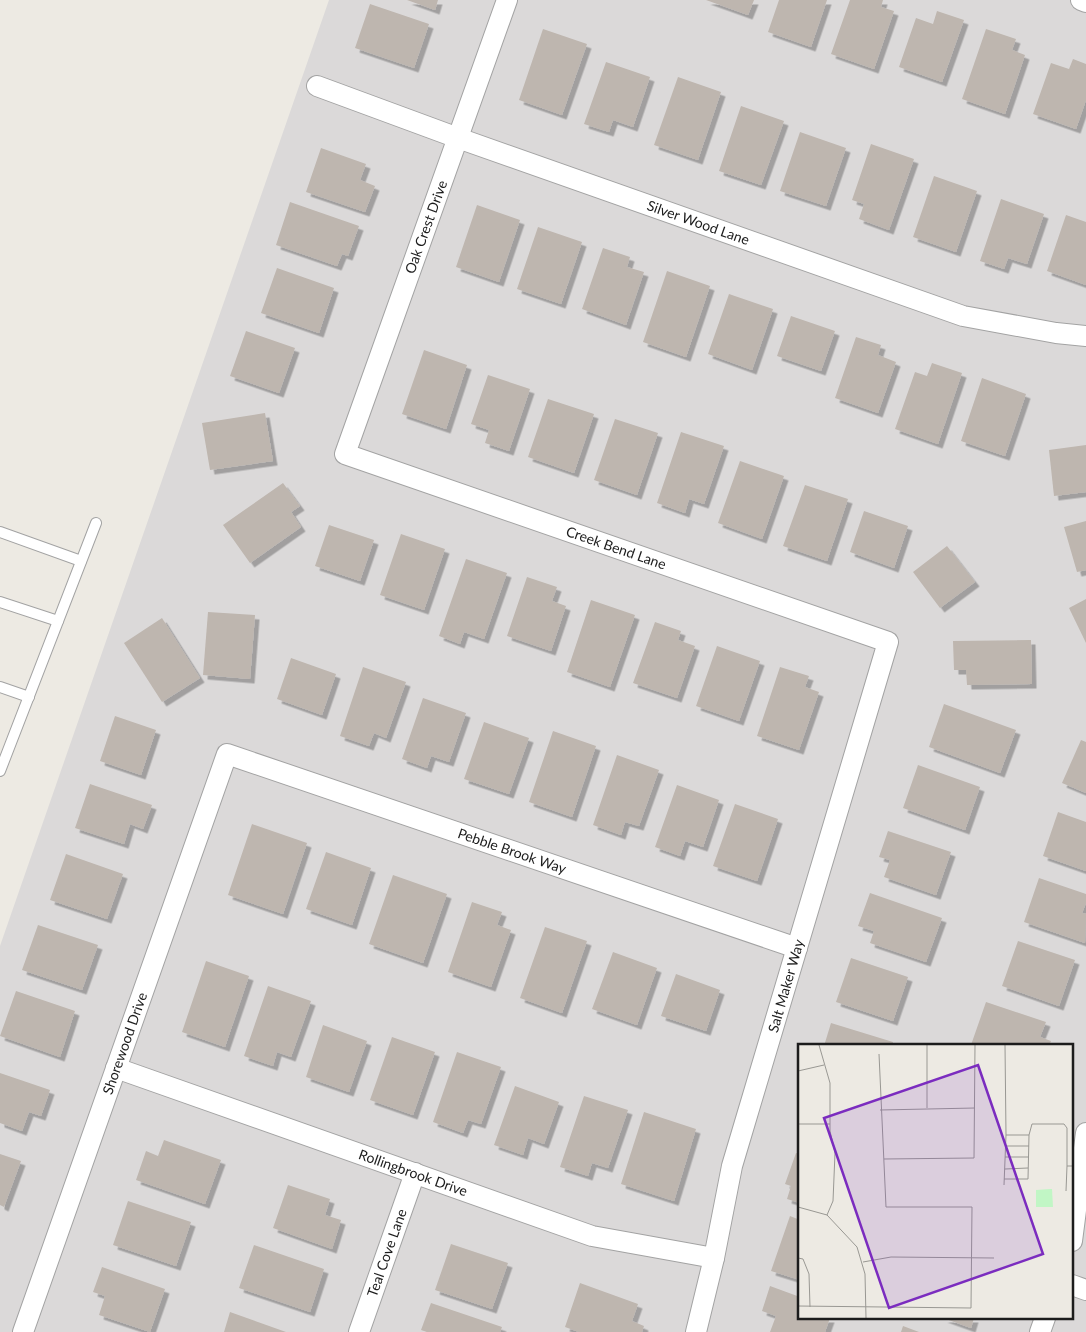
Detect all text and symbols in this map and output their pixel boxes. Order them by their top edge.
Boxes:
street label: Oak Crest Drive [401,178,450,276]
street label: Silver Wood Lane [645,196,752,248]
street label: Creek Bend Lane [564,522,669,573]
street label: Pebble Brook Way [456,824,569,877]
street label: Salt Maker Way [764,937,807,1034]
street label: Shorewood Drive [99,990,150,1097]
inset map [798,1044,1074,1320]
street label: Rollingbrook Drive [357,1145,470,1199]
street label: Teal Cove Lane [363,1206,410,1299]

